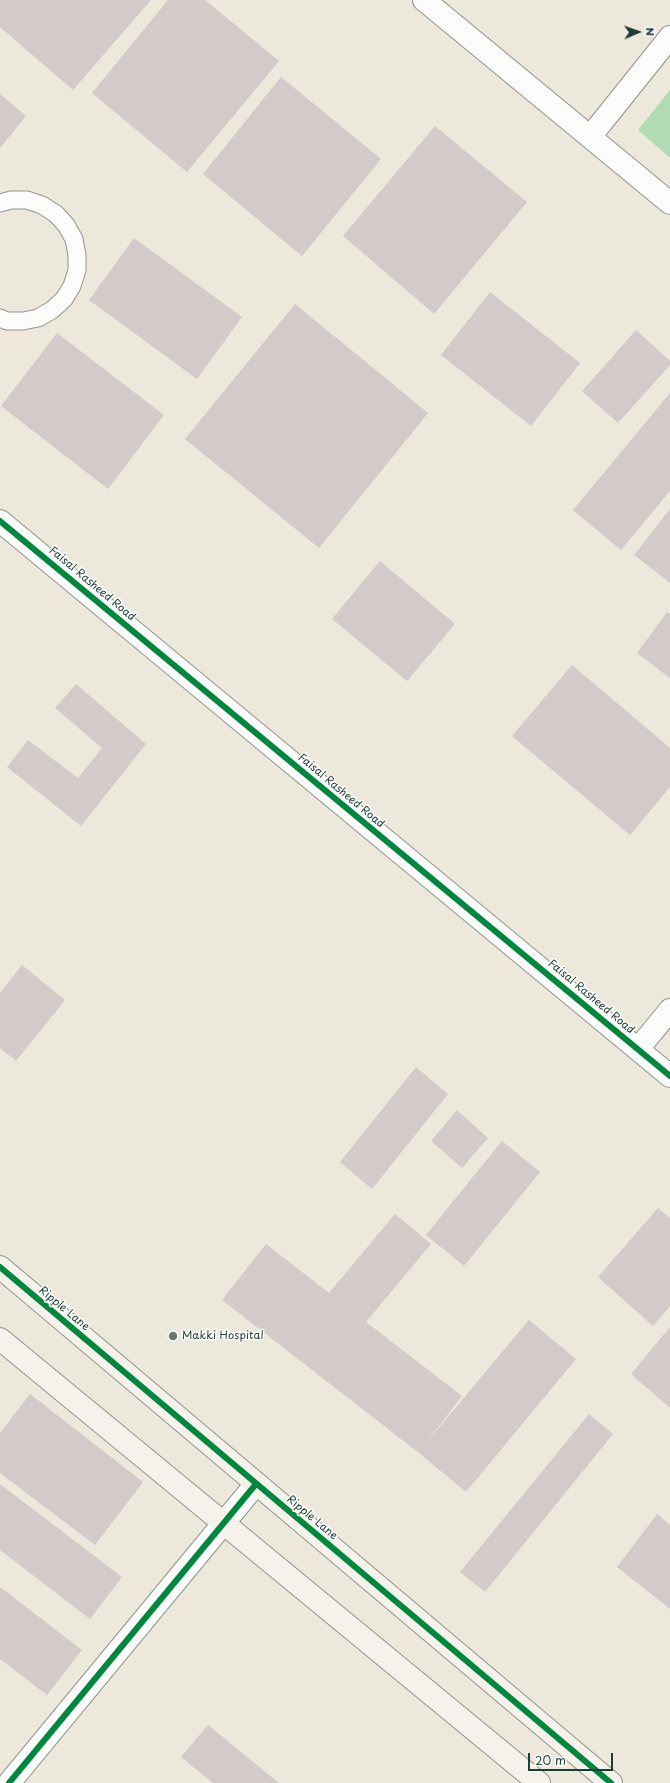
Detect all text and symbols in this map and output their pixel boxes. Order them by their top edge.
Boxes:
north arrow [618,12,658,52]
text: N [642,27,659,36]
street label: Faisal Rasheed Road [46,544,138,624]
street label: Faisal Rasheed Road [295,751,387,831]
street label: Faisal Rasheed Road [545,957,637,1037]
street label: Ripple Lane [36,1284,92,1334]
place label: Makki Hospital [182,1329,264,1343]
marker: Makki Hospital [167,1330,179,1342]
street label: Ripple Lane [284,1493,340,1543]
scale bar [530,1745,615,1771]
text: 20 m [535,1751,566,1769]

